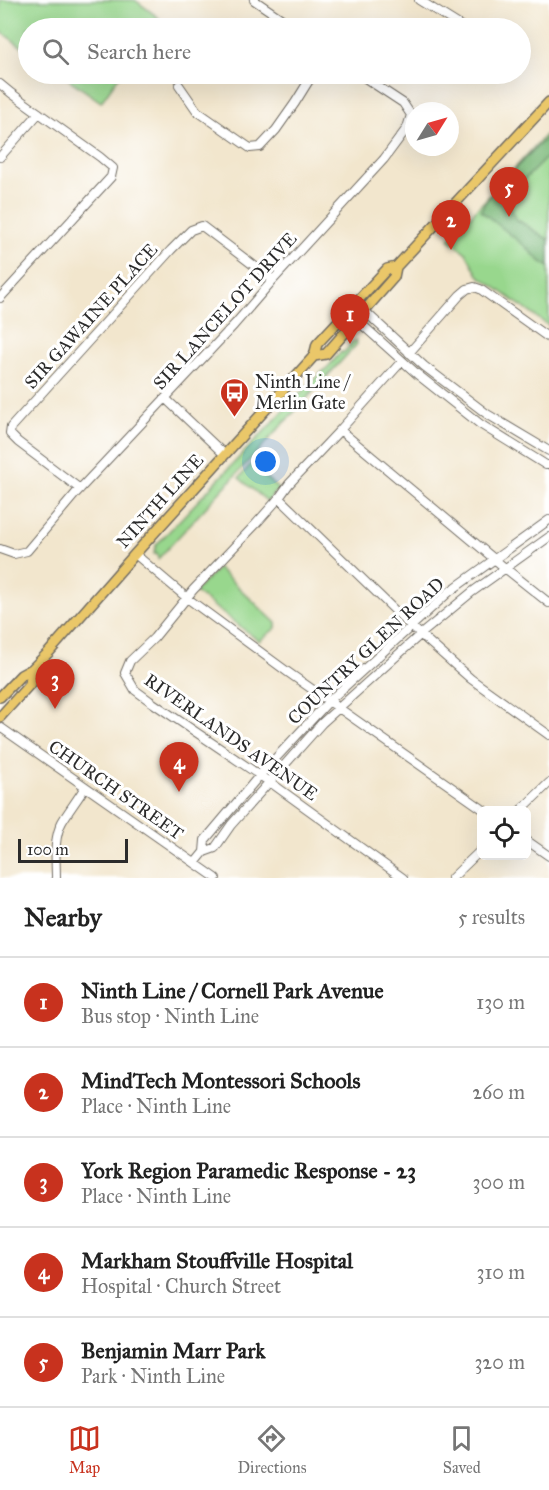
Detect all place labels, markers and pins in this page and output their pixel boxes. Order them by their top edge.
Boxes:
pin: 5 [490,168,528,217]
pin: 2 [432,200,470,250]
pin: 1 [330,294,370,344]
place label: Ninth Line / Merlin Gate [255,371,351,414]
bus stop icon: Ninth Line / Merlin Gate [218,376,250,418]
pin: 3 [36,660,74,709]
pin: 4 [160,742,198,792]

